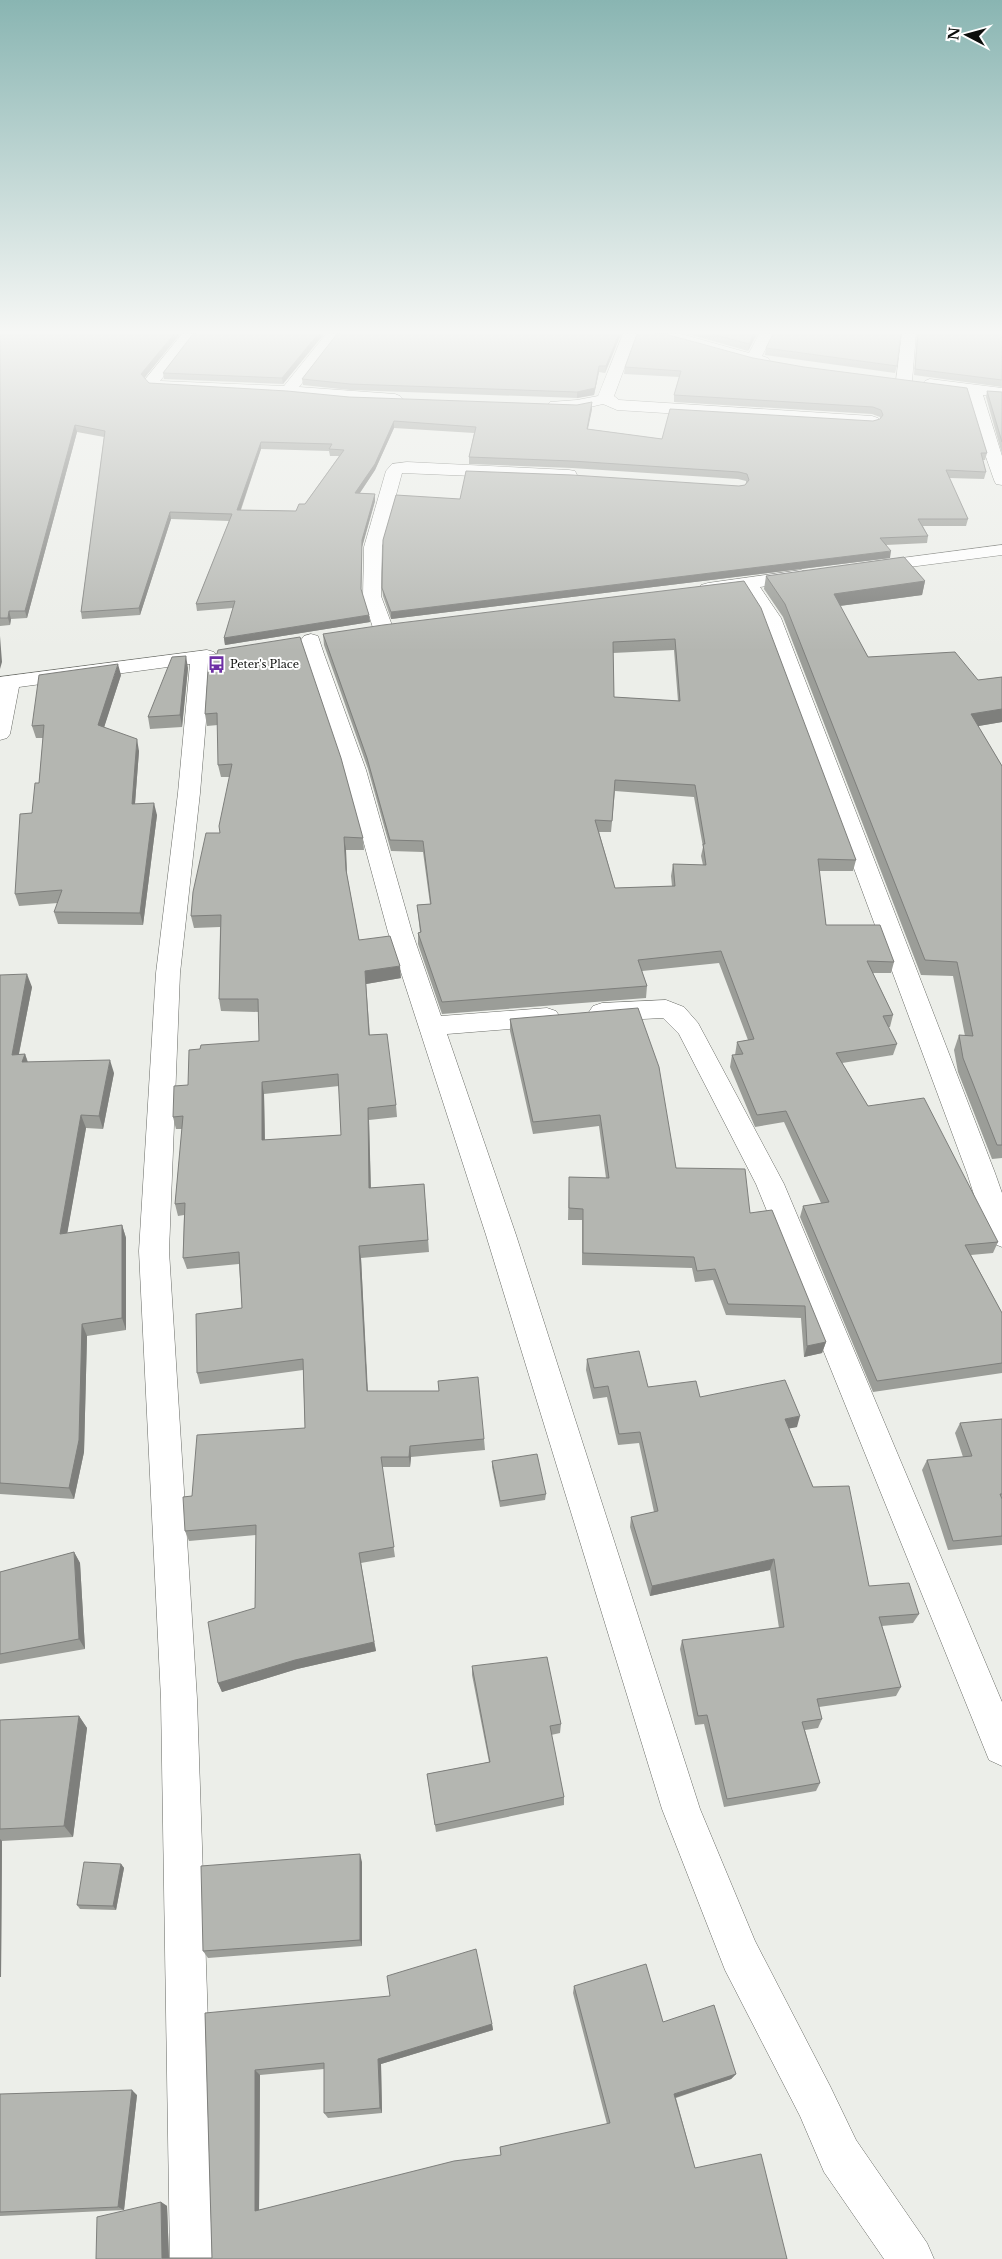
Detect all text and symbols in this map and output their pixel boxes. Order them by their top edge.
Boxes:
north arrow [942,10,992,60]
text: N [944,26,964,41]
bus stop icon: Peter's Place [206,654,226,674]
place label: Peter's Place [230,657,299,671]

